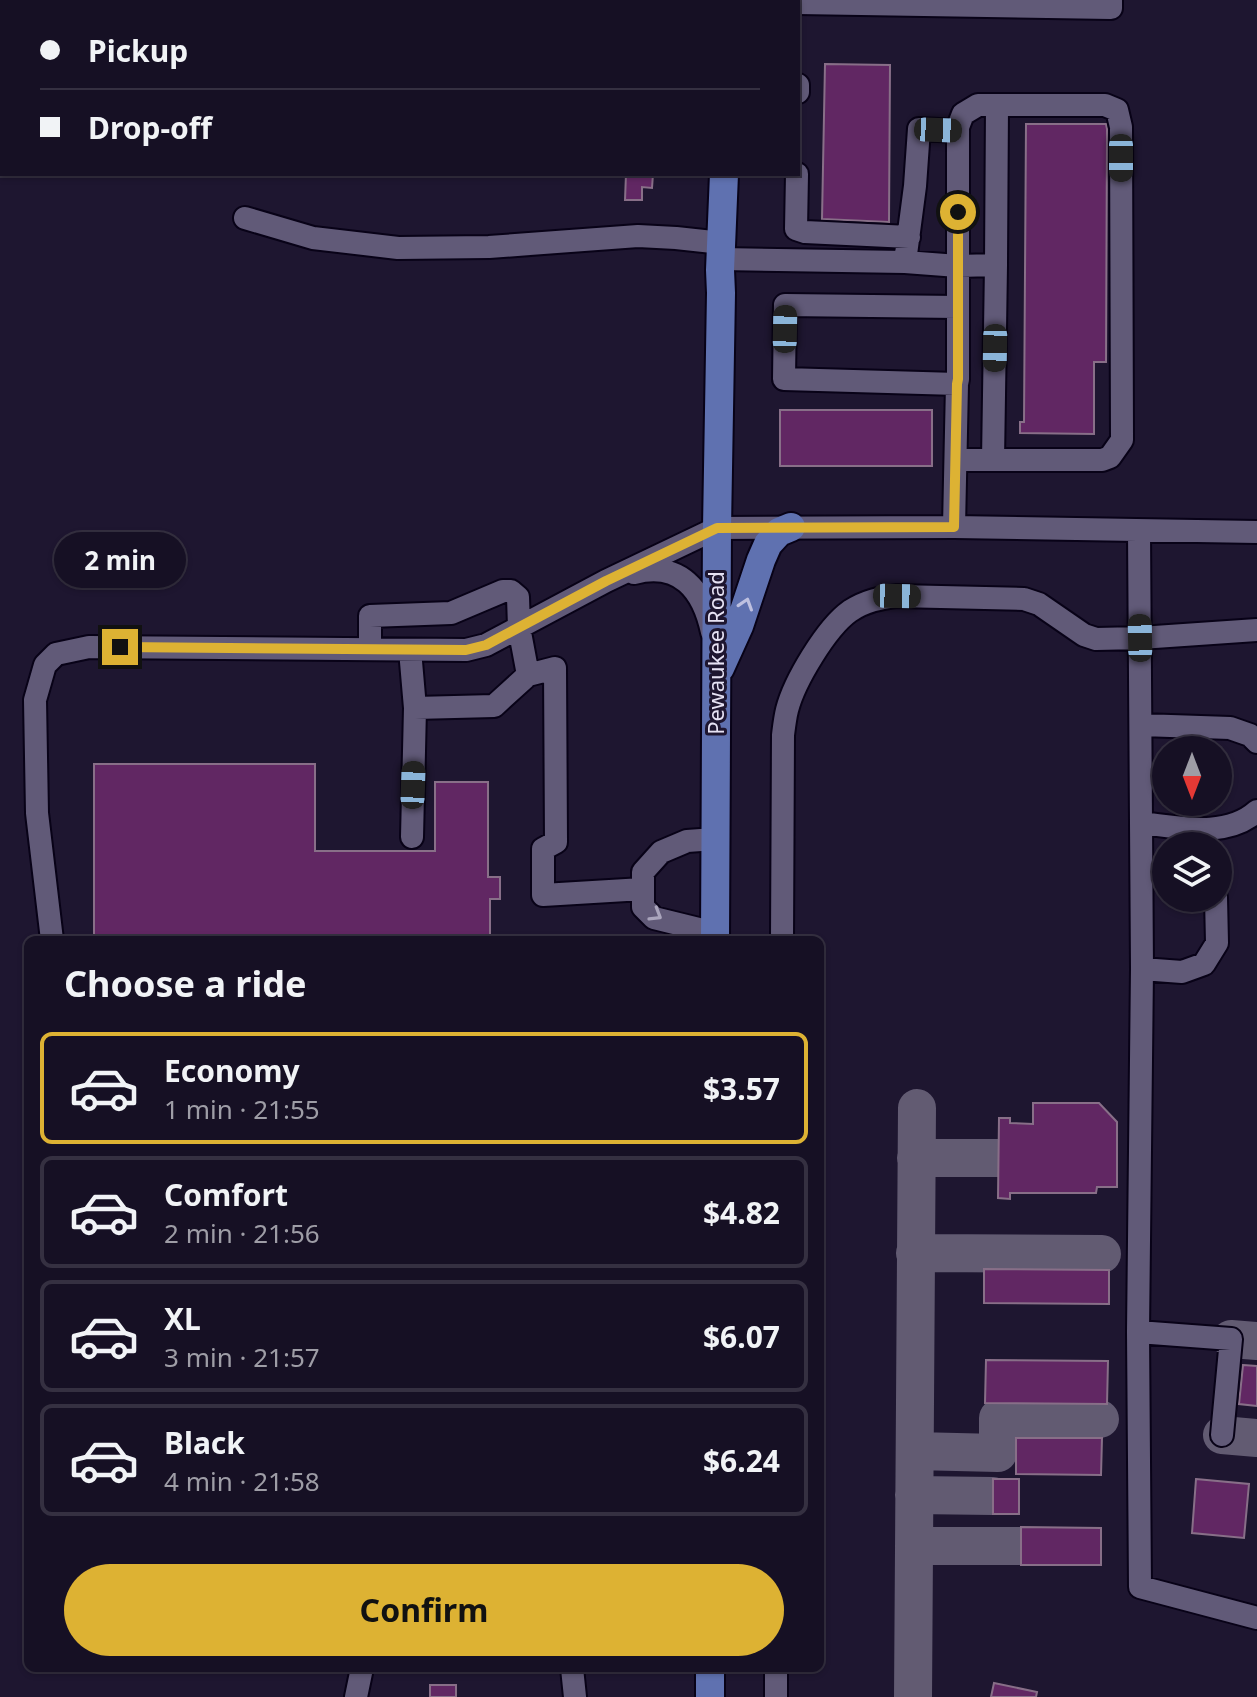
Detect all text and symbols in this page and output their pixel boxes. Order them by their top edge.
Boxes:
text: Pickup [88,30,188,71]
text: Drop-off [88,107,212,148]
car [914,117,962,143]
car [1109,134,1133,182]
route start [940,194,976,230]
car [773,305,797,353]
car [983,324,1007,372]
callout: 2 min [54,531,186,587]
text: 2 min [84,542,156,578]
street label: Pewaukee Road [700,571,730,735]
car [873,584,921,608]
one-way arrow [737,598,753,612]
car [1128,614,1152,662]
route end [102,629,138,665]
north arrow [1152,736,1232,816]
map controls [1152,736,1232,912]
car [400,761,426,809]
button: layers [1152,832,1232,912]
one-way arrow [647,905,661,920]
text: Choose a ride [64,959,306,1008]
text: Economy [164,1050,300,1091]
icon: car [68,1052,140,1124]
text: $3.57 [703,1068,780,1109]
text: 1 min · 21:55 [164,1091,320,1127]
text: Comfort [164,1174,288,1215]
icon: car [68,1176,140,1248]
text: $4.82 [703,1192,780,1233]
text: 2 min · 21:56 [164,1215,320,1251]
text: XL [164,1298,201,1339]
icon: car [68,1300,140,1372]
text: $6.07 [703,1316,780,1357]
text: 3 min · 21:57 [164,1339,320,1375]
text: Black [164,1422,245,1463]
icon: car [68,1424,140,1496]
text: $6.24 [703,1440,780,1481]
text: 4 min · 21:58 [164,1463,320,1499]
button: Confirm [64,1564,784,1656]

